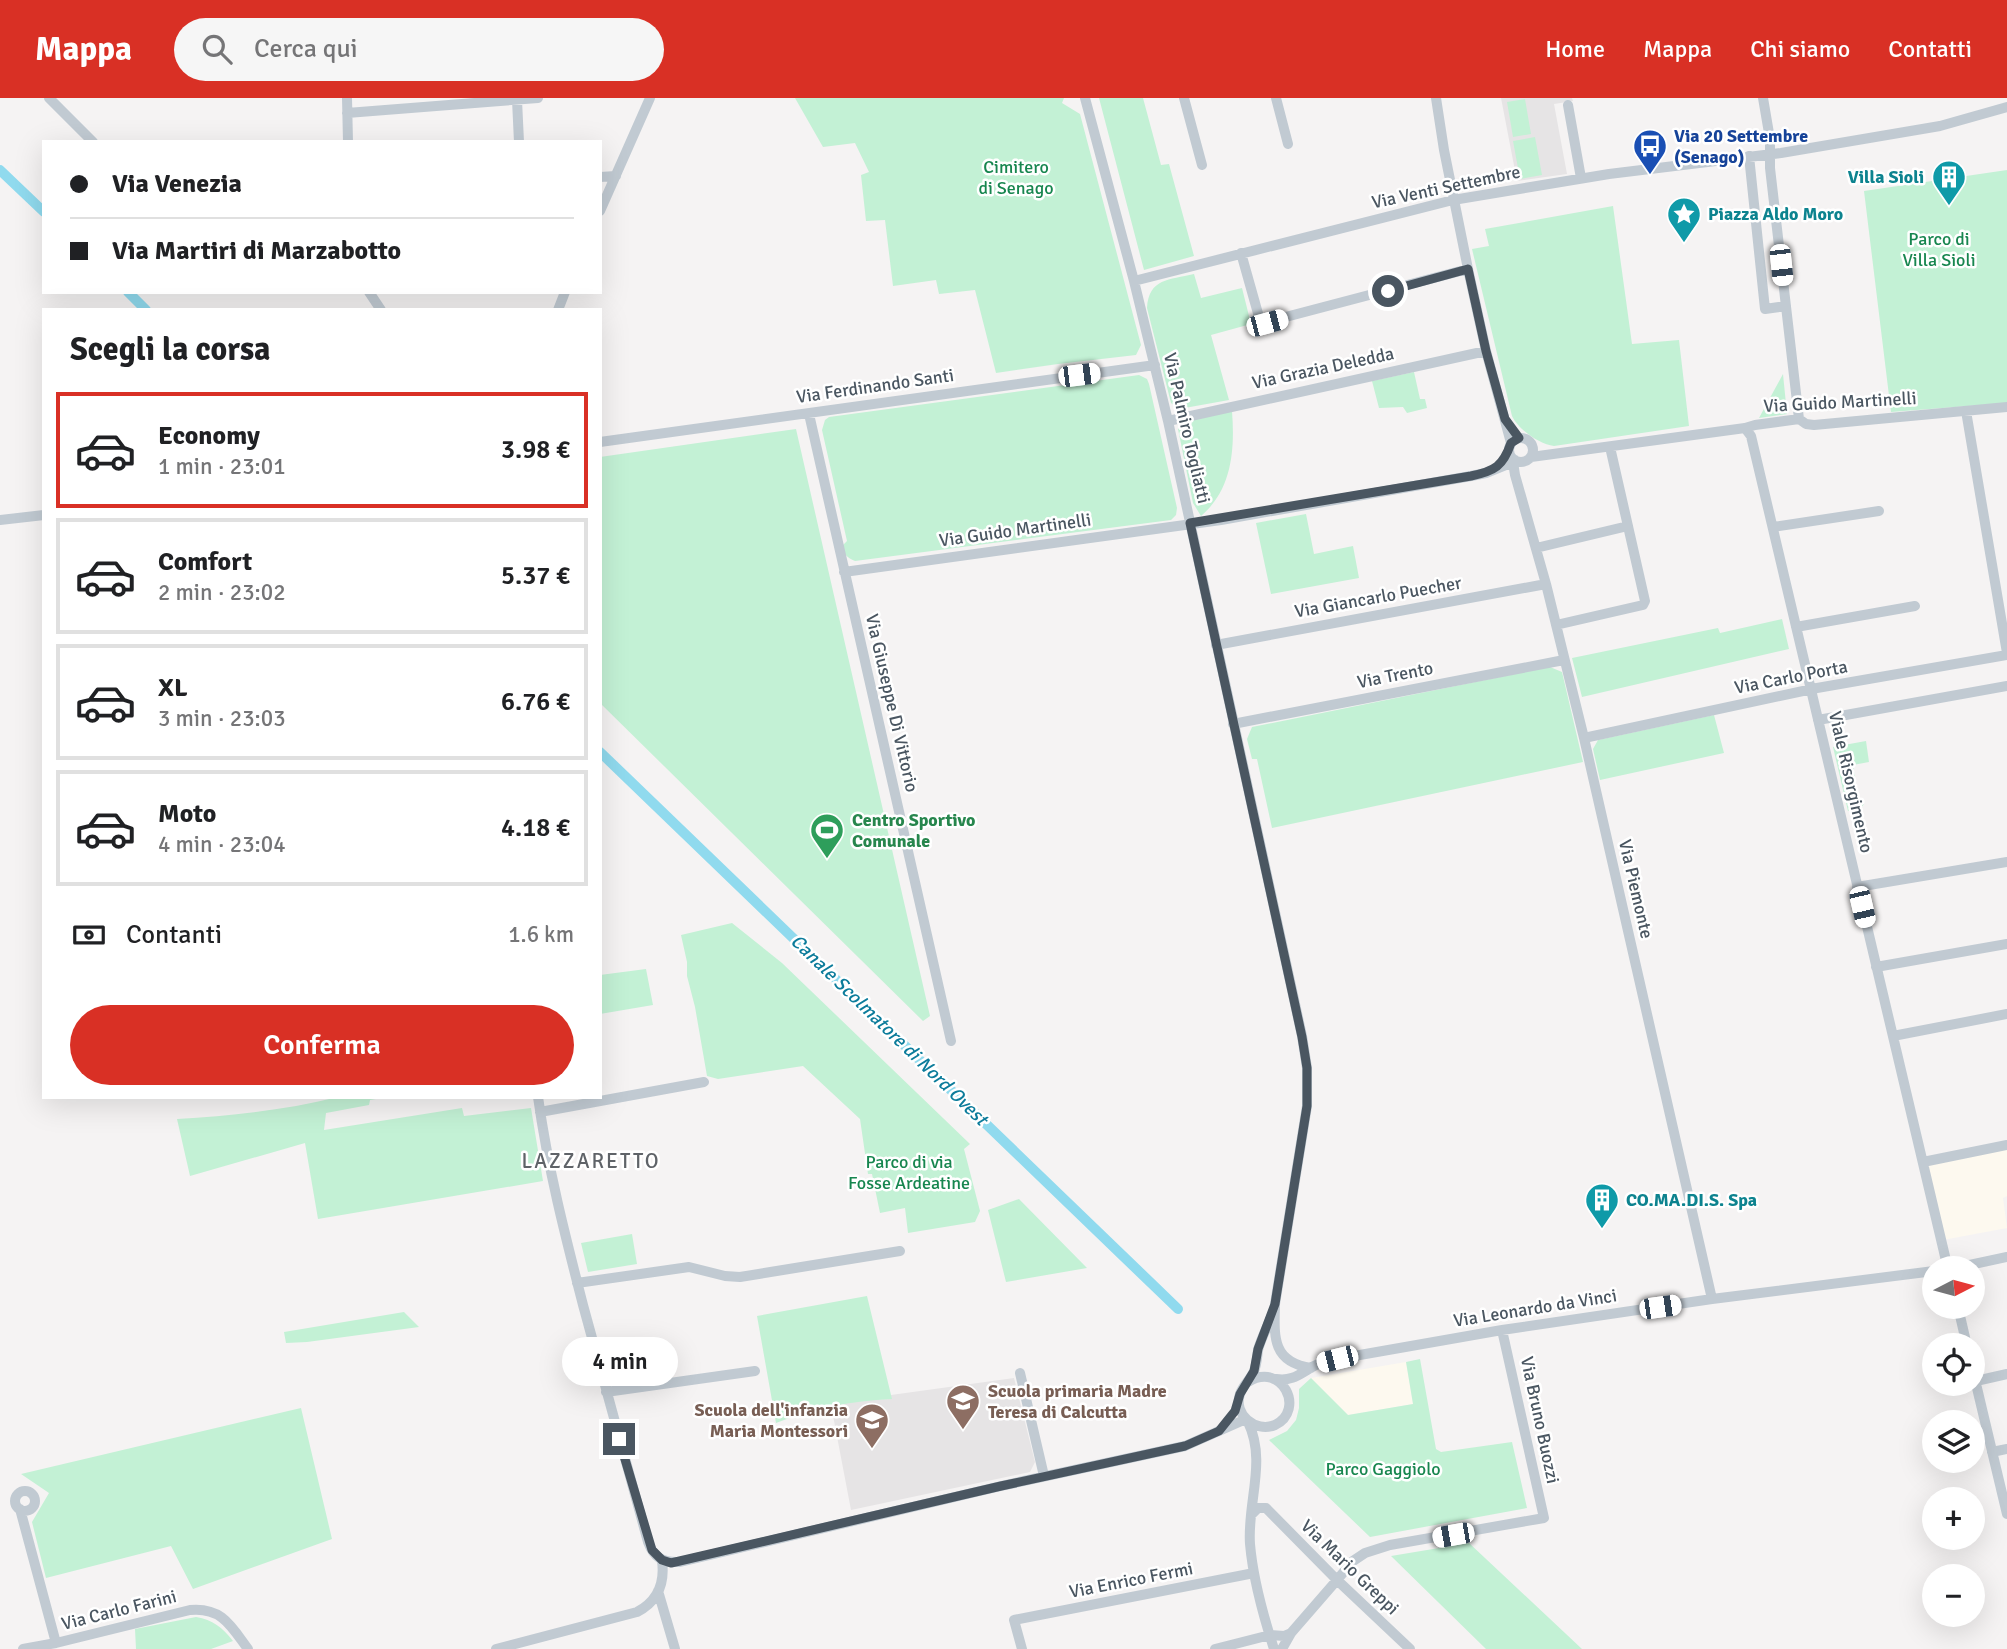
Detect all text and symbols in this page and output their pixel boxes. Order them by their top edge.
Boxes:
search box [174,18,664,81]
text: Mappa [35,29,132,70]
icon: search [198,30,236,68]
text: Cerca qui [254,33,358,65]
text: Home [1545,34,1605,64]
text: Mappa [1643,34,1712,64]
text: Chi siamo [1750,34,1850,64]
text: Contatti [1888,34,1972,64]
place label: Via 20 Settembre (Senago) [1674,125,1808,168]
bus stop icon: Via 20 Settembre (Senago) [1631,127,1669,176]
park label: Cimitero di Senago [978,156,1054,199]
building icon: Villa Sioli [1930,158,1968,207]
street label: Via Venti Settembre [1370,160,1522,214]
place label: Villa Sioli [1848,166,1924,188]
text: Via Venezia [112,168,242,200]
place icon: Piazza Aldo Moro [1665,195,1703,244]
place label: Piazza Aldo Moro [1708,203,1843,225]
park label: Parco di Villa Sioli [1902,228,1976,271]
text: Via Martiri di Marzabotto [112,235,401,267]
car [1769,243,1794,287]
route start [1372,275,1404,307]
car [1244,307,1291,339]
text: Scegli la corsa [70,330,271,369]
street label: Via Grazia Deledda [1250,342,1396,394]
street label: Via Palmiro Togliatti [1159,350,1215,506]
car [1057,362,1102,388]
street label: Via Ferdinando Santi [795,364,955,408]
street label: Via Guido Martinelli [1763,387,1917,417]
icon: car [74,419,137,482]
text: Economy [158,420,260,452]
text: 3.98 € [501,434,570,466]
text: 1 min · 23:01 [158,452,286,481]
street label: Via Guido Martinelli [938,508,1092,552]
icon: car [74,545,137,608]
text: Comfort [158,546,252,578]
text: 5.37 € [501,560,570,592]
street label: Via Giancarlo Puecher [1293,571,1464,623]
text: 2 min · 23:02 [158,578,286,607]
street label: Via Giuseppe Di Vittorio [861,612,923,794]
street label: Via Carlo Porta [1733,655,1849,699]
street label: Via Trento [1355,657,1435,693]
icon: car [74,671,137,734]
text: XL [158,672,188,704]
text: 6.76 € [501,686,570,718]
text: 3 min · 23:03 [158,704,286,733]
street label: Viale Risorgimento [1824,709,1878,855]
icon: car [74,797,137,860]
text: Moto [158,798,216,830]
place label: Centro Sportivo Comunale [852,809,975,852]
sports icon: Centro Sportivo Comunale [808,811,846,860]
text: 4.18 € [501,812,570,844]
text: 4 min · 23:04 [158,830,286,859]
street label: Via Piemonte [1614,837,1658,941]
car [1848,884,1877,930]
icon: cash [70,916,108,954]
text: Contanti [126,919,222,951]
text: 1.6 km [508,920,574,949]
water label: Canale Scolmatore di Nord Ovest [785,929,994,1132]
button: Conferma [70,1005,574,1085]
district label: LAZZARETTO [521,1148,661,1174]
park label: Parco di via Fosse Ardeatine [848,1151,970,1194]
building icon: CO.MA.DI.S. Spa [1583,1181,1621,1230]
place label: CO.MA.DI.S. Spa [1626,1189,1757,1211]
north arrow [1922,1256,1984,1320]
map controls [1922,1256,1985,1627]
street label: Via Leonardo da Vinci [1452,1284,1618,1332]
car [1638,1294,1683,1320]
button: locate [1922,1333,1985,1396]
callout: 4 min [561,1338,677,1386]
car [1315,1344,1360,1374]
text: 4 min [592,1347,648,1376]
street label: Via Bruno Buozzi [1516,1354,1564,1486]
place label: Scuola primaria Madre Teresa di Calcutta [988,1380,1167,1423]
school or university icon: Scuola primaria Madre Teresa di Calcutta [944,1382,982,1431]
place label: Scuola dell'infanzia Maria Montessori [694,1399,848,1442]
school or university icon: Scuola dell'infanzia Maria Montessori [853,1401,891,1450]
button: layers [1922,1410,1985,1473]
route end [603,1423,635,1455]
park label: Parco Gaggiolo [1325,1458,1441,1480]
button: + [1922,1487,1985,1550]
street label: Via Mario Greppi [1296,1515,1404,1619]
car [1431,1521,1476,1549]
street label: Via Enrico Fermi [1067,1557,1195,1603]
button: − [1922,1564,1985,1627]
street label: Via Carlo Farini [59,1585,179,1635]

